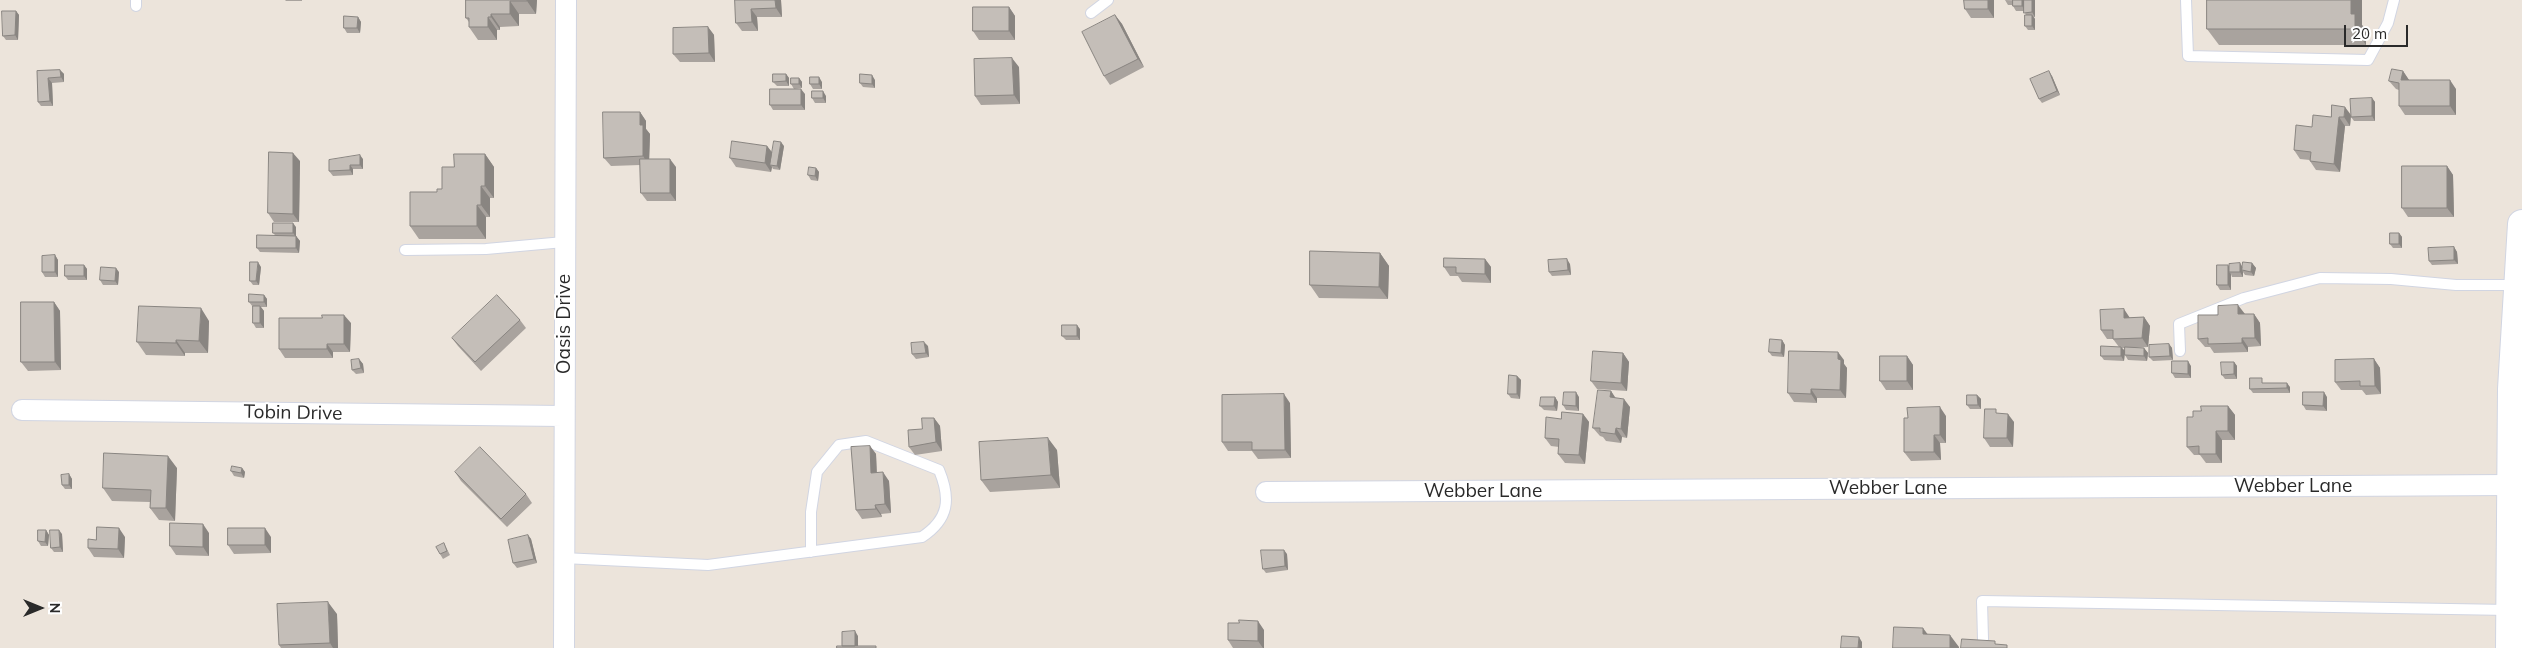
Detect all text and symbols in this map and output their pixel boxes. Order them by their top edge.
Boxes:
scale bar [2347,15,2411,47]
text: 20 m [2352,24,2387,43]
street label: Oasis Drive [553,274,575,374]
street label: Tobin Drive [243,401,343,425]
street label: Webber Lane [2234,475,2352,497]
street label: Webber Lane [1829,477,1947,499]
street label: Webber Lane [1424,480,1542,502]
north arrow [15,583,65,633]
text: N [46,603,64,613]

